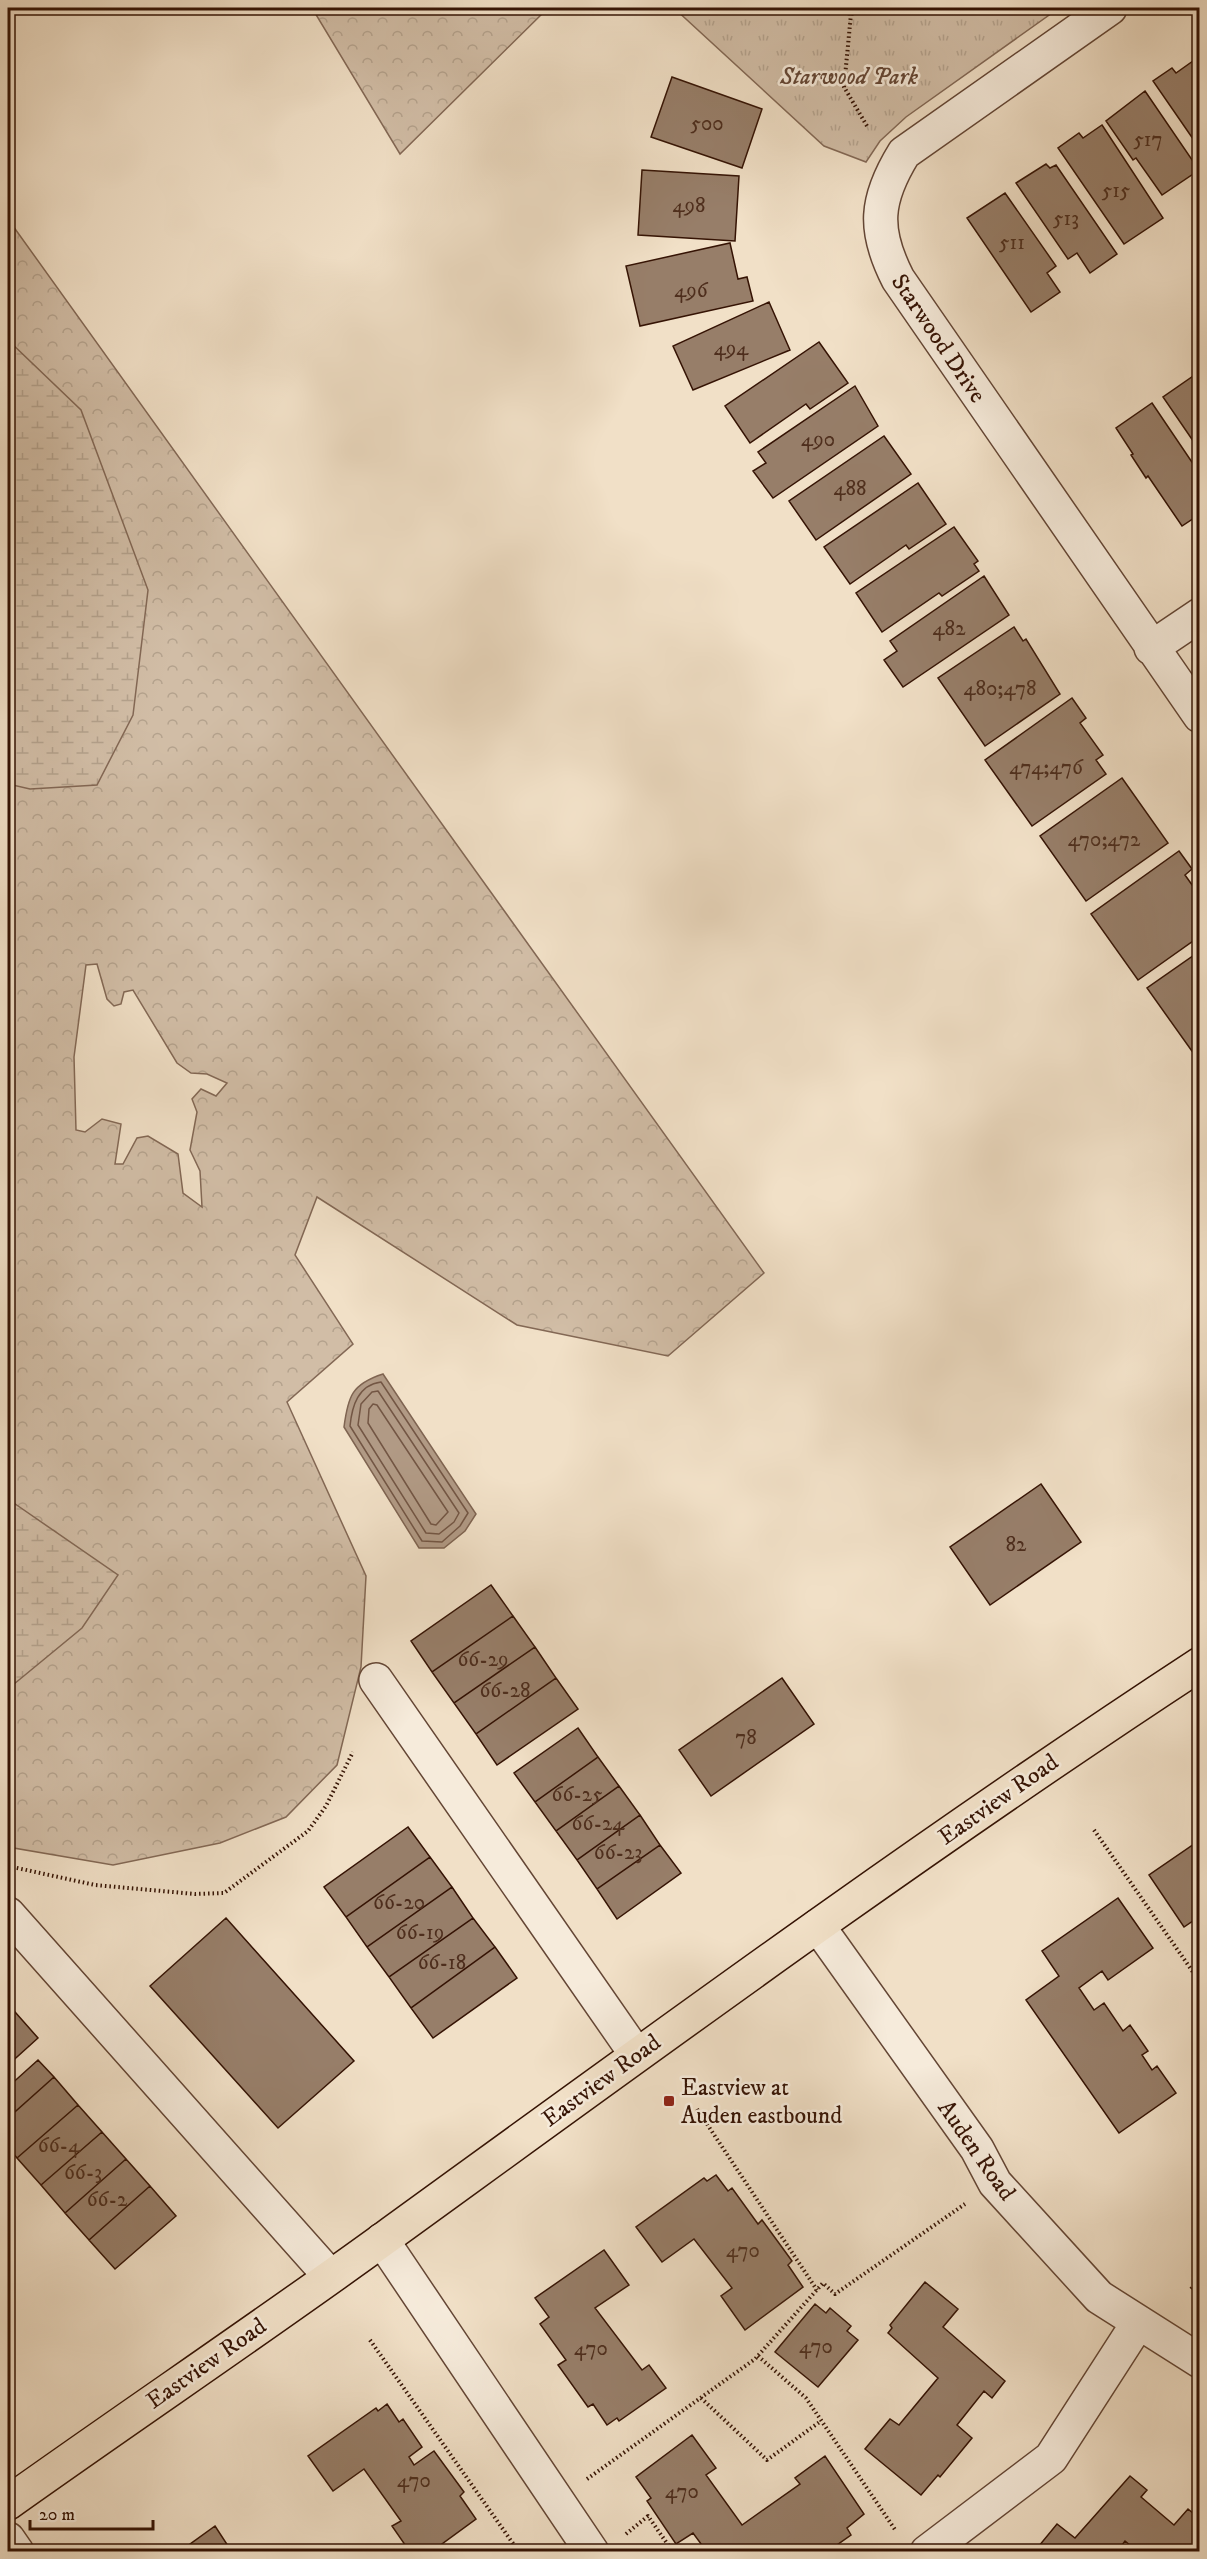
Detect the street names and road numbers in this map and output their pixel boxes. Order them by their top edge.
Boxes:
street label: Starwood Drive [884,268,992,409]
street label: Eastview Road [933,1747,1064,1852]
street label: Eastview Road [536,2028,667,2134]
street label: Auden Road [931,2094,1022,2207]
street label: Eastview Road [141,2311,272,2416]

